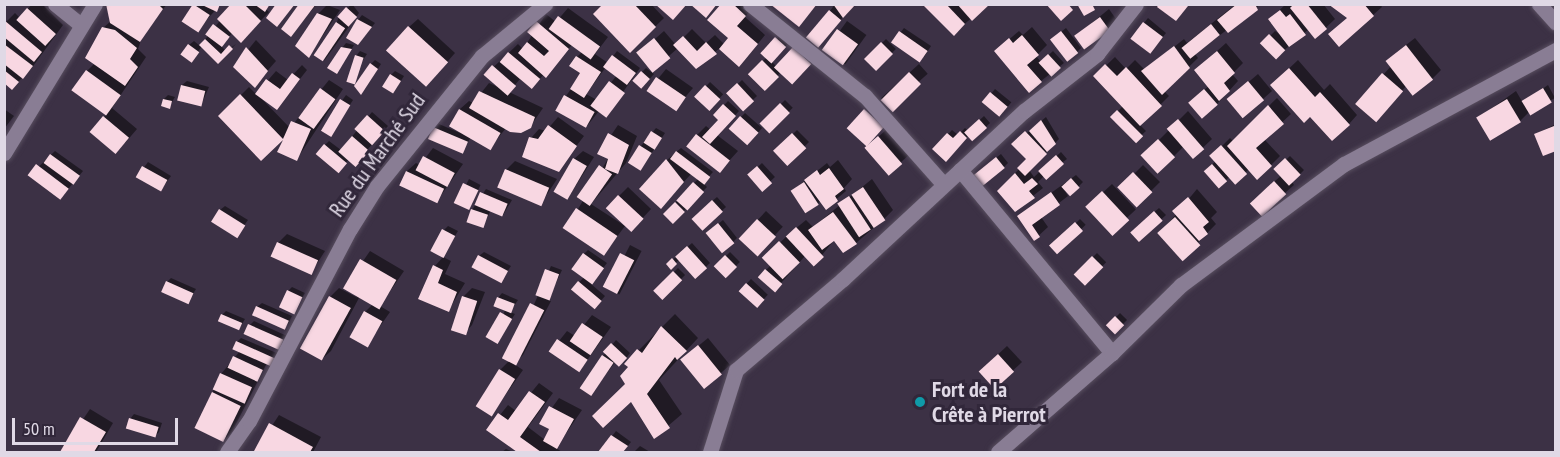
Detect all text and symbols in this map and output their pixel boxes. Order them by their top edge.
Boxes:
street label: Rue du Marché Sud [323,88,431,222]
place label: Fort de la Crête à Pierrot [932,376,1046,428]
marker: Fort de la Crête à Pierrot [913,395,927,409]
scale bar [15,406,182,444]
text: 50 m [23,417,55,440]

